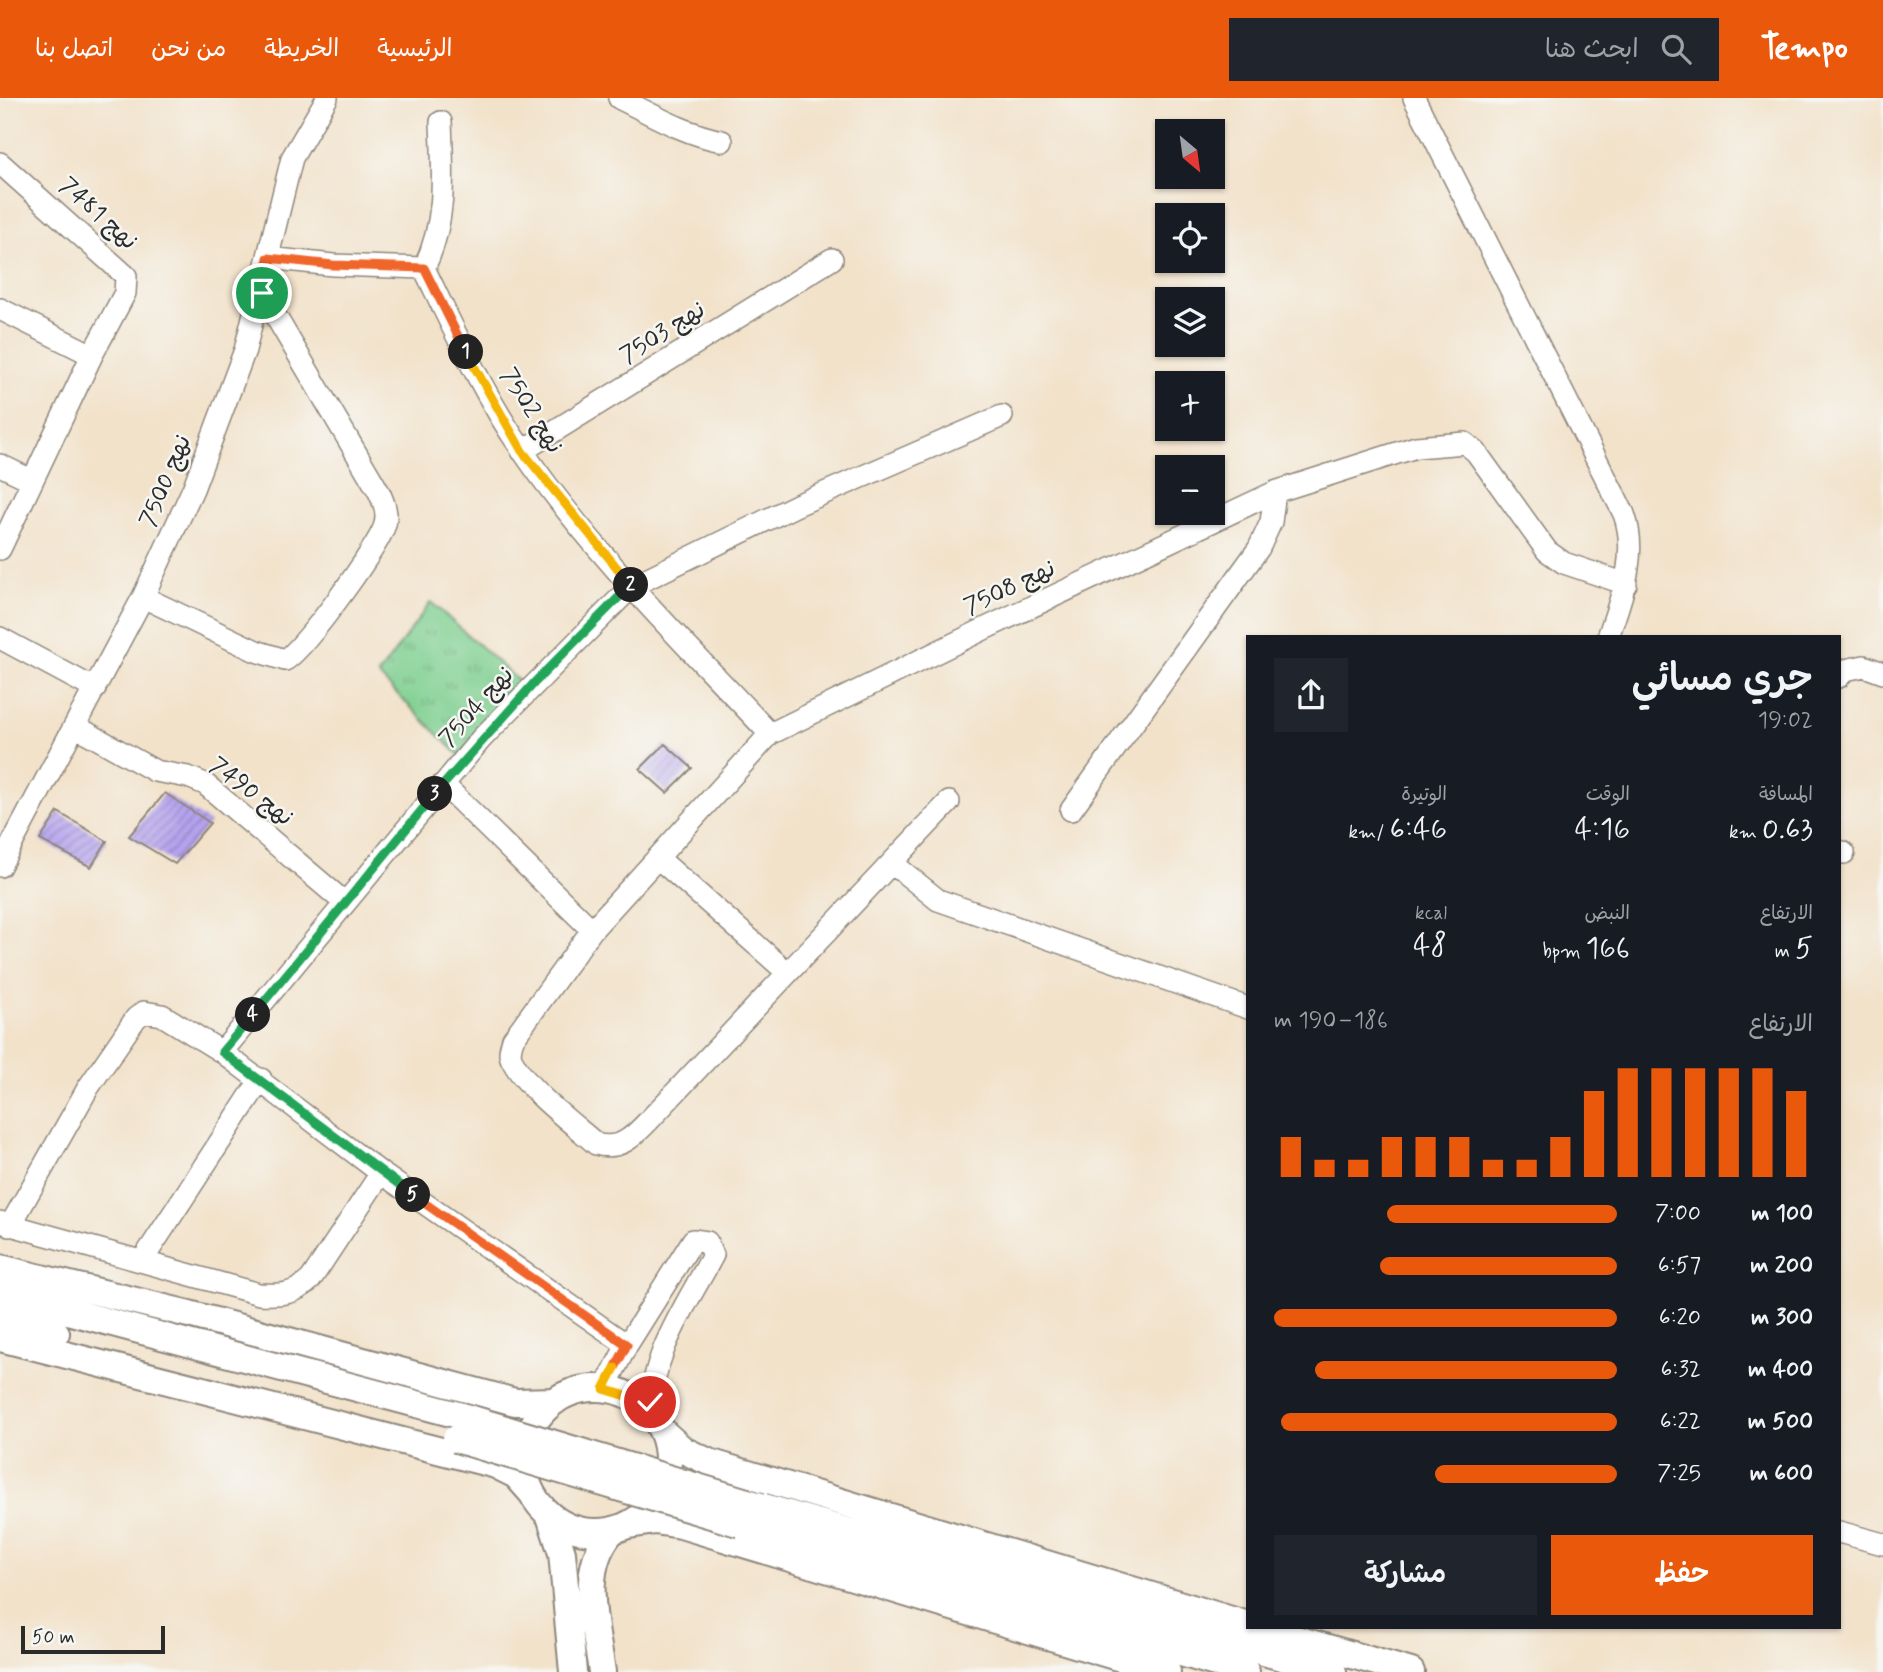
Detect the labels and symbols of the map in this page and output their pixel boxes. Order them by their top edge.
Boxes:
north arrow [1155,119,1225,189]
street label: نهج 7481 [52,171,144,257]
pin [232,263,292,323]
street label: نهج 7503 [615,295,711,371]
pin: 1 [448,334,484,370]
street label: نهج 7502 [492,362,570,460]
street label: نهج 7500 [133,430,199,532]
street label: نهج 7508 [959,553,1061,623]
pin: 2 [614,568,648,602]
street label: نهج 7504 [433,660,521,754]
street label: نهج 7490 [203,750,299,834]
pin: 3 [418,776,452,812]
pin: 4 [236,998,270,1032]
pin: 5 [396,1178,430,1212]
pin [620,1372,680,1432]
scale bar [21,1623,164,1655]

